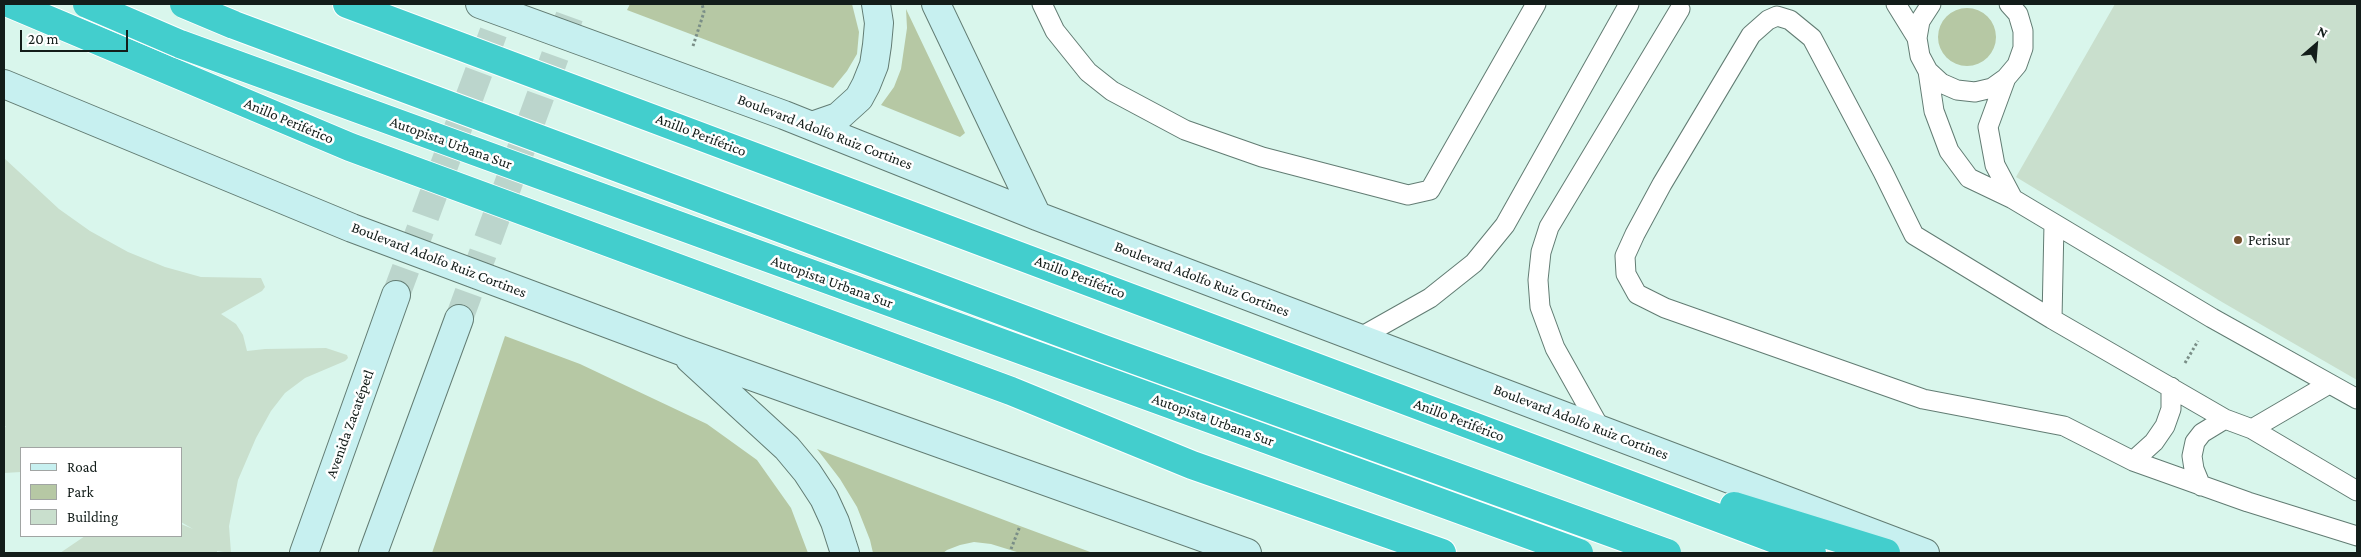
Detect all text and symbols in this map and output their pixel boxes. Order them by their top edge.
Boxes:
scale bar [22,20,130,52]
north arrow [2291,20,2341,70]
text: N [2315,22,2331,41]
text: 20 m [28,31,59,47]
street label: Boulevard Adolfo Ruiz Cortines [735,90,915,174]
street label: Anillo Periférico [242,94,336,148]
street label: Anillo Periférico [653,109,749,161]
street label: Autopista Urbana Sur [387,113,515,173]
street label: Boulevard Adolfo Ruiz Cortines [349,218,529,302]
place label: Perisur [2248,231,2290,249]
marker: Perisur [2232,234,2244,246]
street label: Boulevard Adolfo Ruiz Cortines [1112,237,1292,321]
street label: Anillo Periférico [1032,251,1128,303]
street label: Autopista Urbana Sur [768,252,896,312]
street label: Avenida Zacatépetl [322,367,378,481]
street label: Boulevard Adolfo Ruiz Cortines [1491,380,1671,464]
street label: Autopista Urbana Sur [1149,390,1277,450]
street label: Anillo Periférico [1411,394,1507,446]
legend [20,447,182,537]
text: Road [67,459,97,475]
text: Park [67,484,94,500]
text: Building [67,509,118,525]

